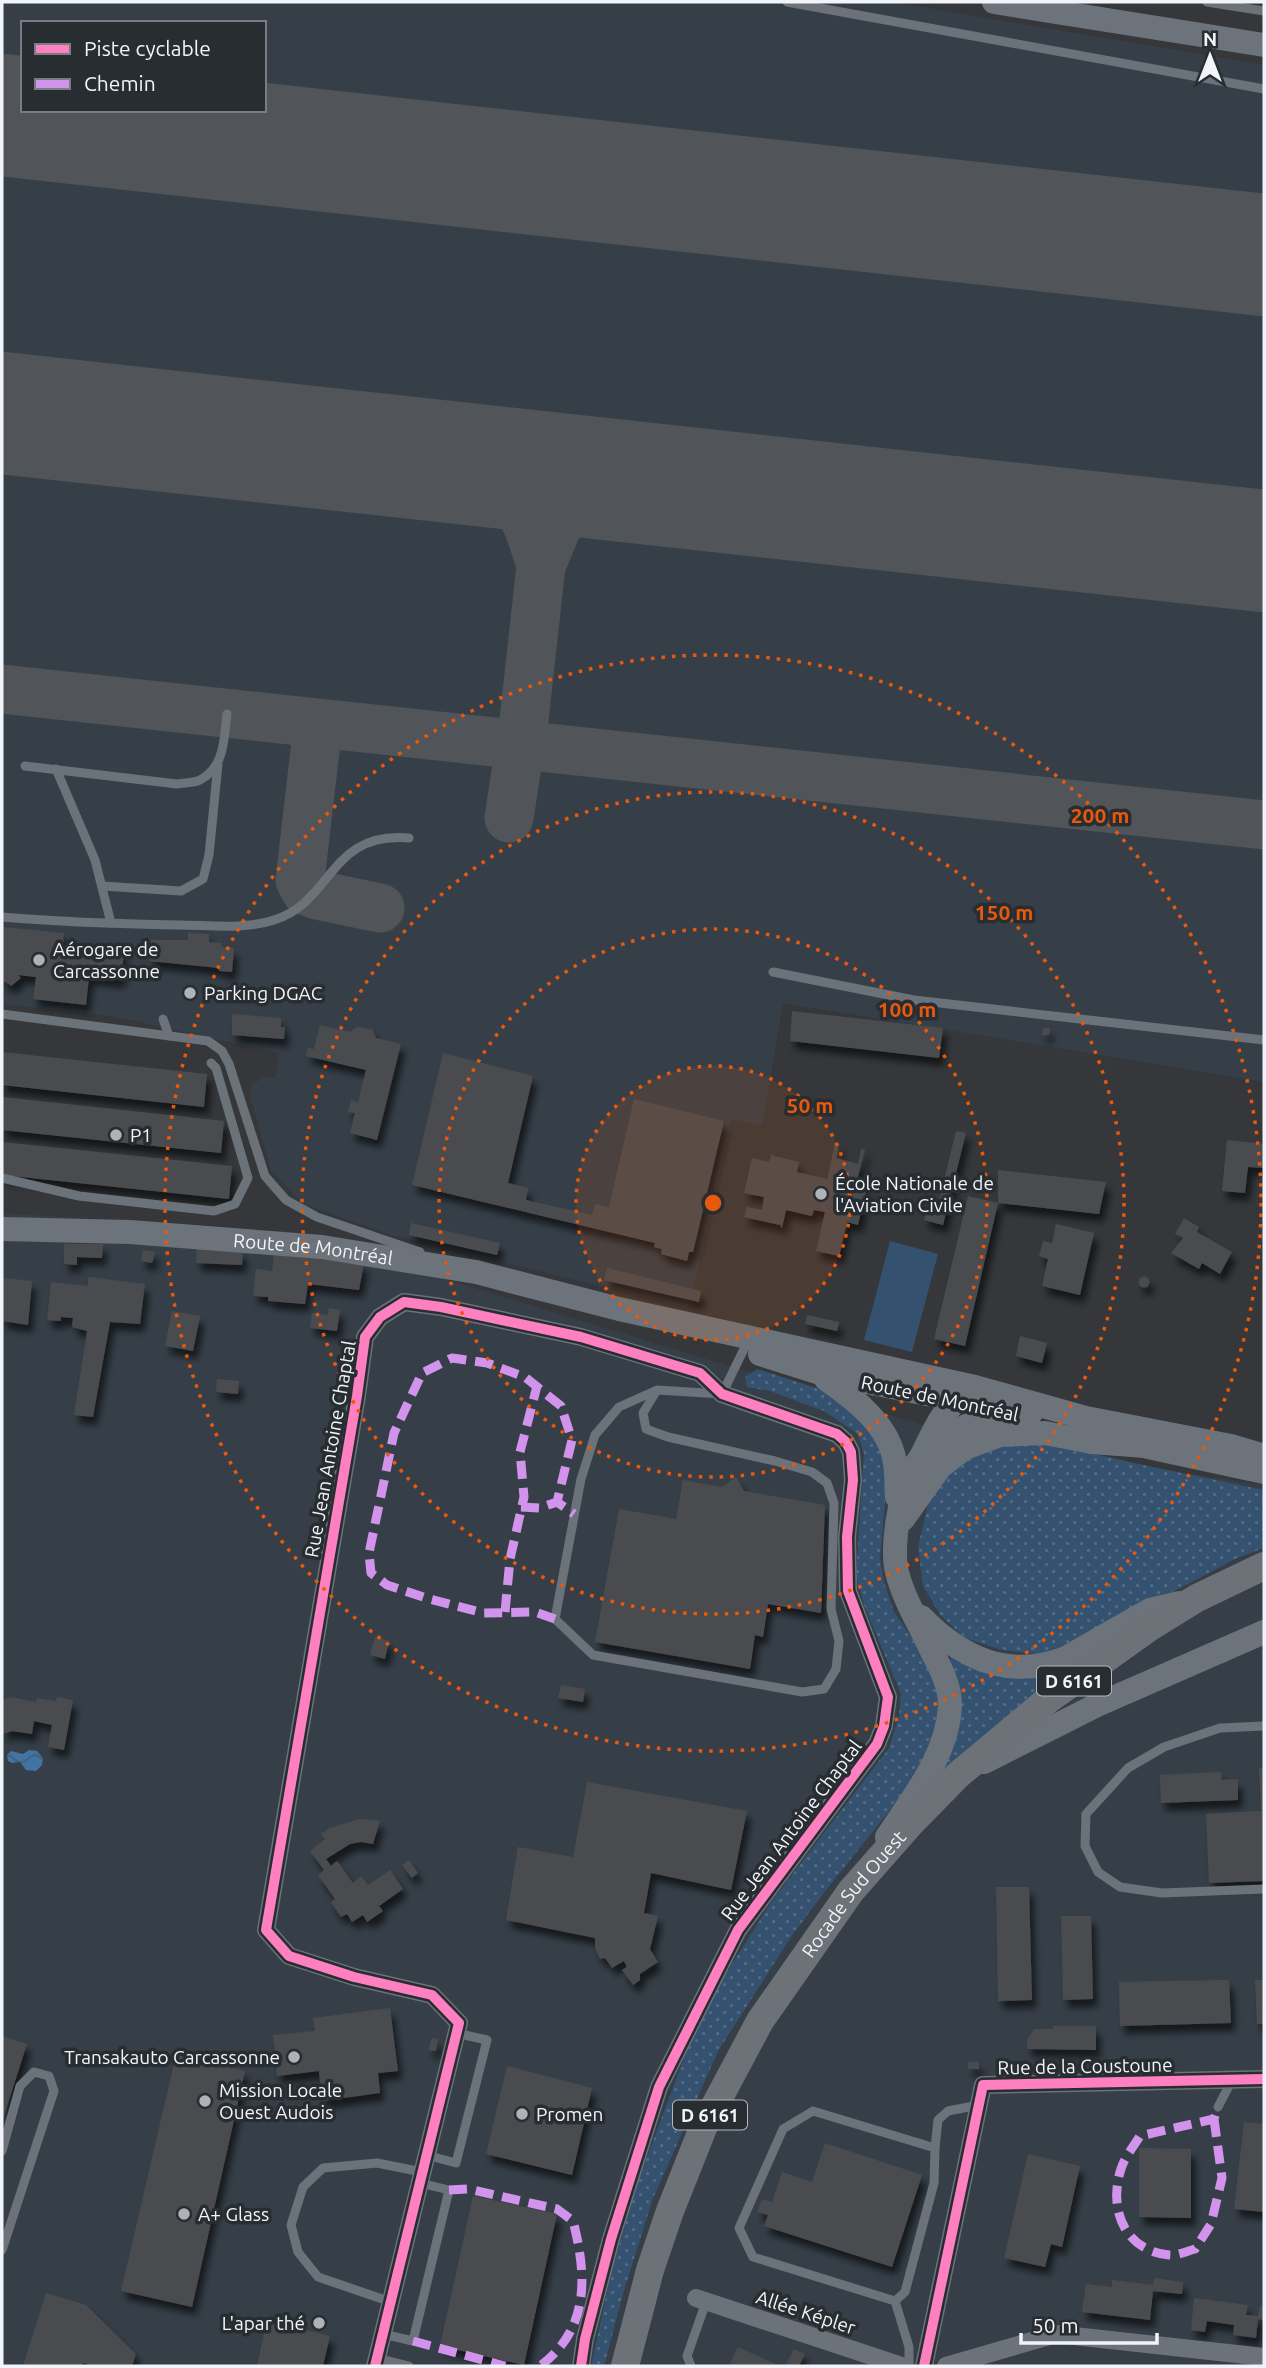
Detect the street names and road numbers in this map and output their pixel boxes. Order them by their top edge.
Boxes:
street label: Route de Montréal [233,1229,394,1269]
street label: Rue Jean Antoine Chaptal [300,1339,360,1559]
street label: Route de Montréal [859,1371,1021,1425]
road number: D 6161 [1037,1666,1111,1696]
street label: Rue Jean Antoine Chaptal [716,1736,866,1924]
street label: Rocade Sud Ouest [797,1825,911,1962]
street label: Rue de la Coustoune [997,2053,1173,2079]
road number: D 6161 [673,2101,747,2130]
street label: Allée Képler [754,2286,858,2338]

